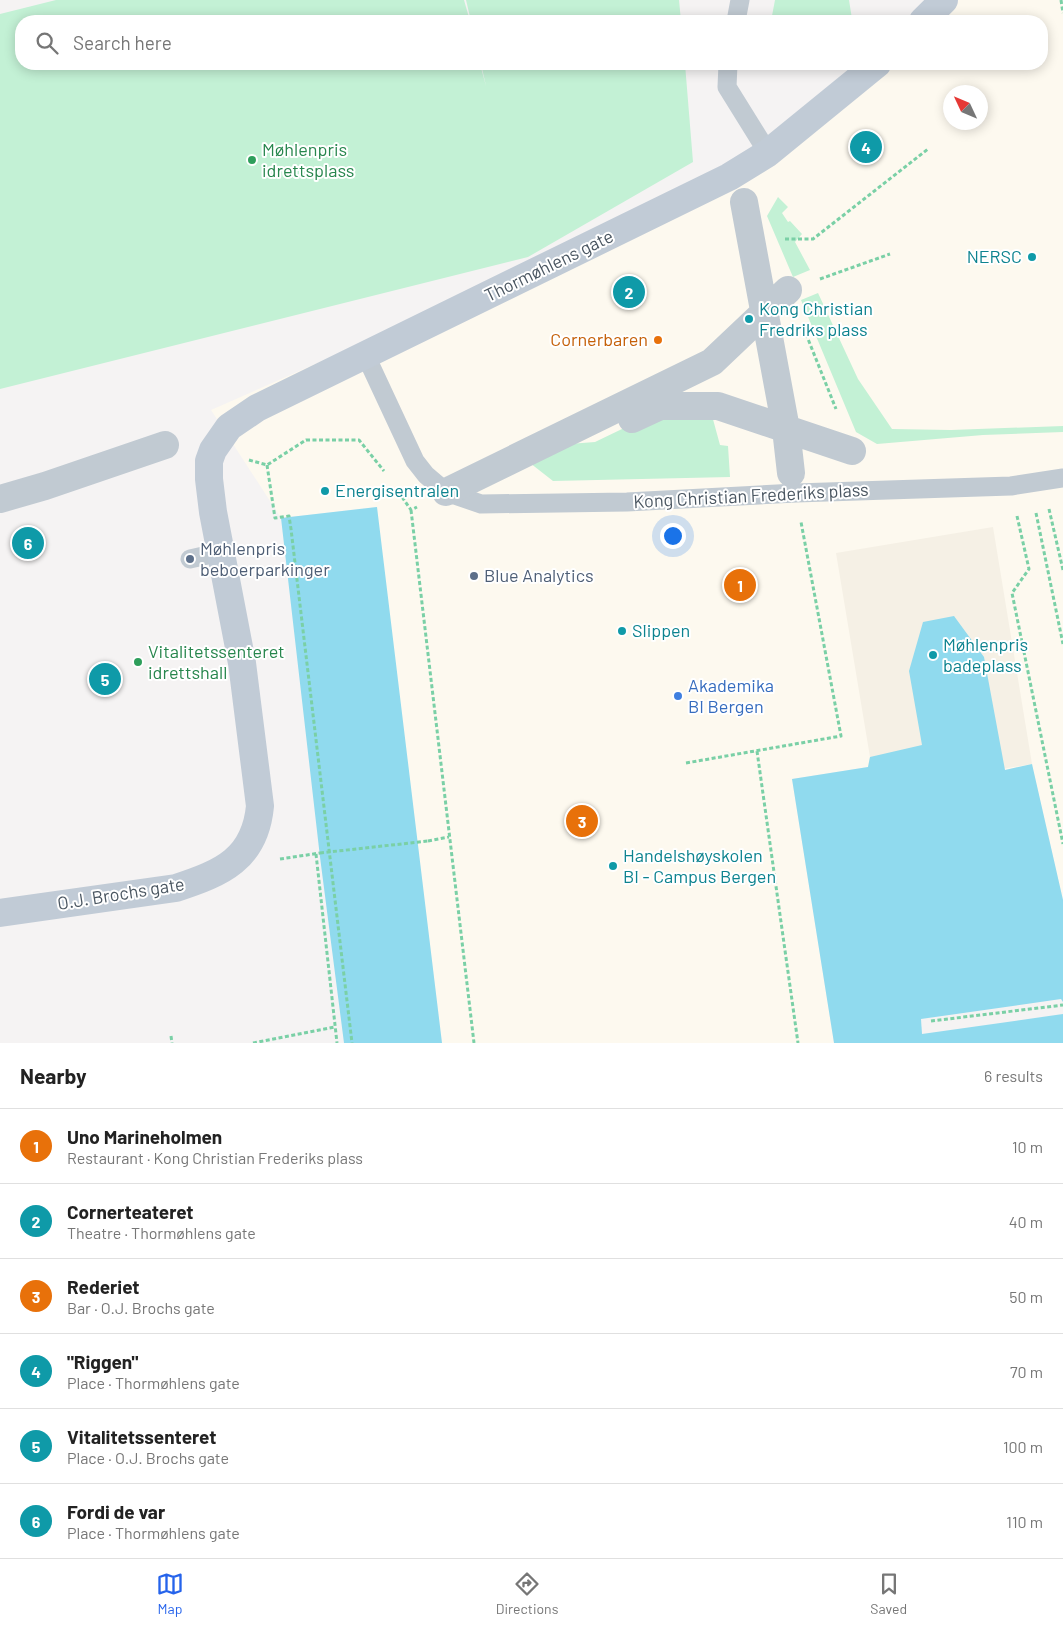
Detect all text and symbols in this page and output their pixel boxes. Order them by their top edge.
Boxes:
search box [15,15,1048,70]
icon: search [33,29,61,57]
text: Search here [73,31,172,54]
north arrow [943,85,988,130]
pin: 4 [850,128,882,166]
place label: Møhlenpris idrettsplass [262,138,354,181]
marker: Møhlenpris idrettsplass [246,154,258,166]
street label: Thormøhlens gate [481,224,617,306]
place label: NERSC [967,245,1022,267]
marker: NERSC [1026,251,1038,263]
pin: 2 [613,273,645,311]
place label: Kong Christian Fredriks plass [759,297,873,340]
marker: Kong Christian Fredriks plass [743,313,755,325]
place label: Cornerbaren [550,328,648,350]
marker: Cornerbaren [652,334,664,346]
street label: Kong Christian Frederiks plass [633,478,869,512]
place label: Energisentralen [335,479,459,501]
marker: Energisentralen [319,485,331,497]
your location [660,523,686,549]
pin: 6 [12,524,44,562]
place label: Møhlenpris beboerparkinger [200,537,330,580]
marker: Møhlenpris beboerparkinger [184,553,196,565]
place label: Blue Analytics [484,564,594,586]
pin: 1 [724,566,756,604]
marker: Blue Analytics [468,570,480,582]
place label: Slippen [632,619,690,641]
marker: Slippen [616,625,628,637]
place label: Møhlenpris badeplass [943,633,1028,676]
place label: Vitalitetssenteret idrettshall [148,640,285,683]
marker: Møhlenpris badeplass [927,649,939,661]
marker: Vitalitetssenteret idrettshall [132,656,144,668]
pin: 5 [89,660,121,698]
place label: Akademika BI Bergen [688,674,774,717]
marker: Akademika BI Bergen [672,690,684,702]
pin: 3 [566,802,598,840]
place label: Handelshøyskolen BI - Campus Bergen [623,844,776,887]
marker: Handelshøyskolen BI - Campus Bergen [607,860,619,872]
street label: O.J. Brochs gate [56,872,186,914]
text: Nearby [20,1063,86,1088]
text: 6 results [984,1066,1043,1085]
text: Uno Marineholmen [67,1125,222,1148]
text: 1 [33,1137,39,1156]
text: 10 m [1012,1137,1043,1156]
text: Restaurant · Kong Christian Frederiks plass [67,1148,363,1167]
text: Cornerteateret [67,1200,194,1223]
text: 2 [32,1212,40,1231]
text: 40 m [1009,1212,1043,1231]
text: Theatre · Thormøhlens gate [67,1223,256,1242]
text: Rederiet [67,1275,140,1298]
text: 3 [32,1287,40,1306]
text: 50 m [1009,1287,1043,1306]
text: Bar · O.J. Brochs gate [67,1298,215,1317]
text: "Riggen" [67,1350,138,1373]
text: 4 [31,1362,41,1381]
text: 70 m [1010,1362,1043,1381]
text: Place · Thormøhlens gate [67,1373,240,1392]
text: Vitalitetssenteret [67,1425,216,1448]
text: 5 [32,1437,40,1456]
text: 100 m [1003,1437,1043,1456]
text: Place · O.J. Brochs gate [67,1448,229,1467]
text: Fordi de var [67,1500,165,1523]
text: 6 [32,1512,40,1531]
text: 110 m [1006,1512,1043,1531]
text: Place · Thormøhlens gate [67,1523,240,1542]
tab: Map [156,1570,184,1617]
tab: Directions [496,1570,558,1617]
tab: Saved [870,1570,907,1617]

